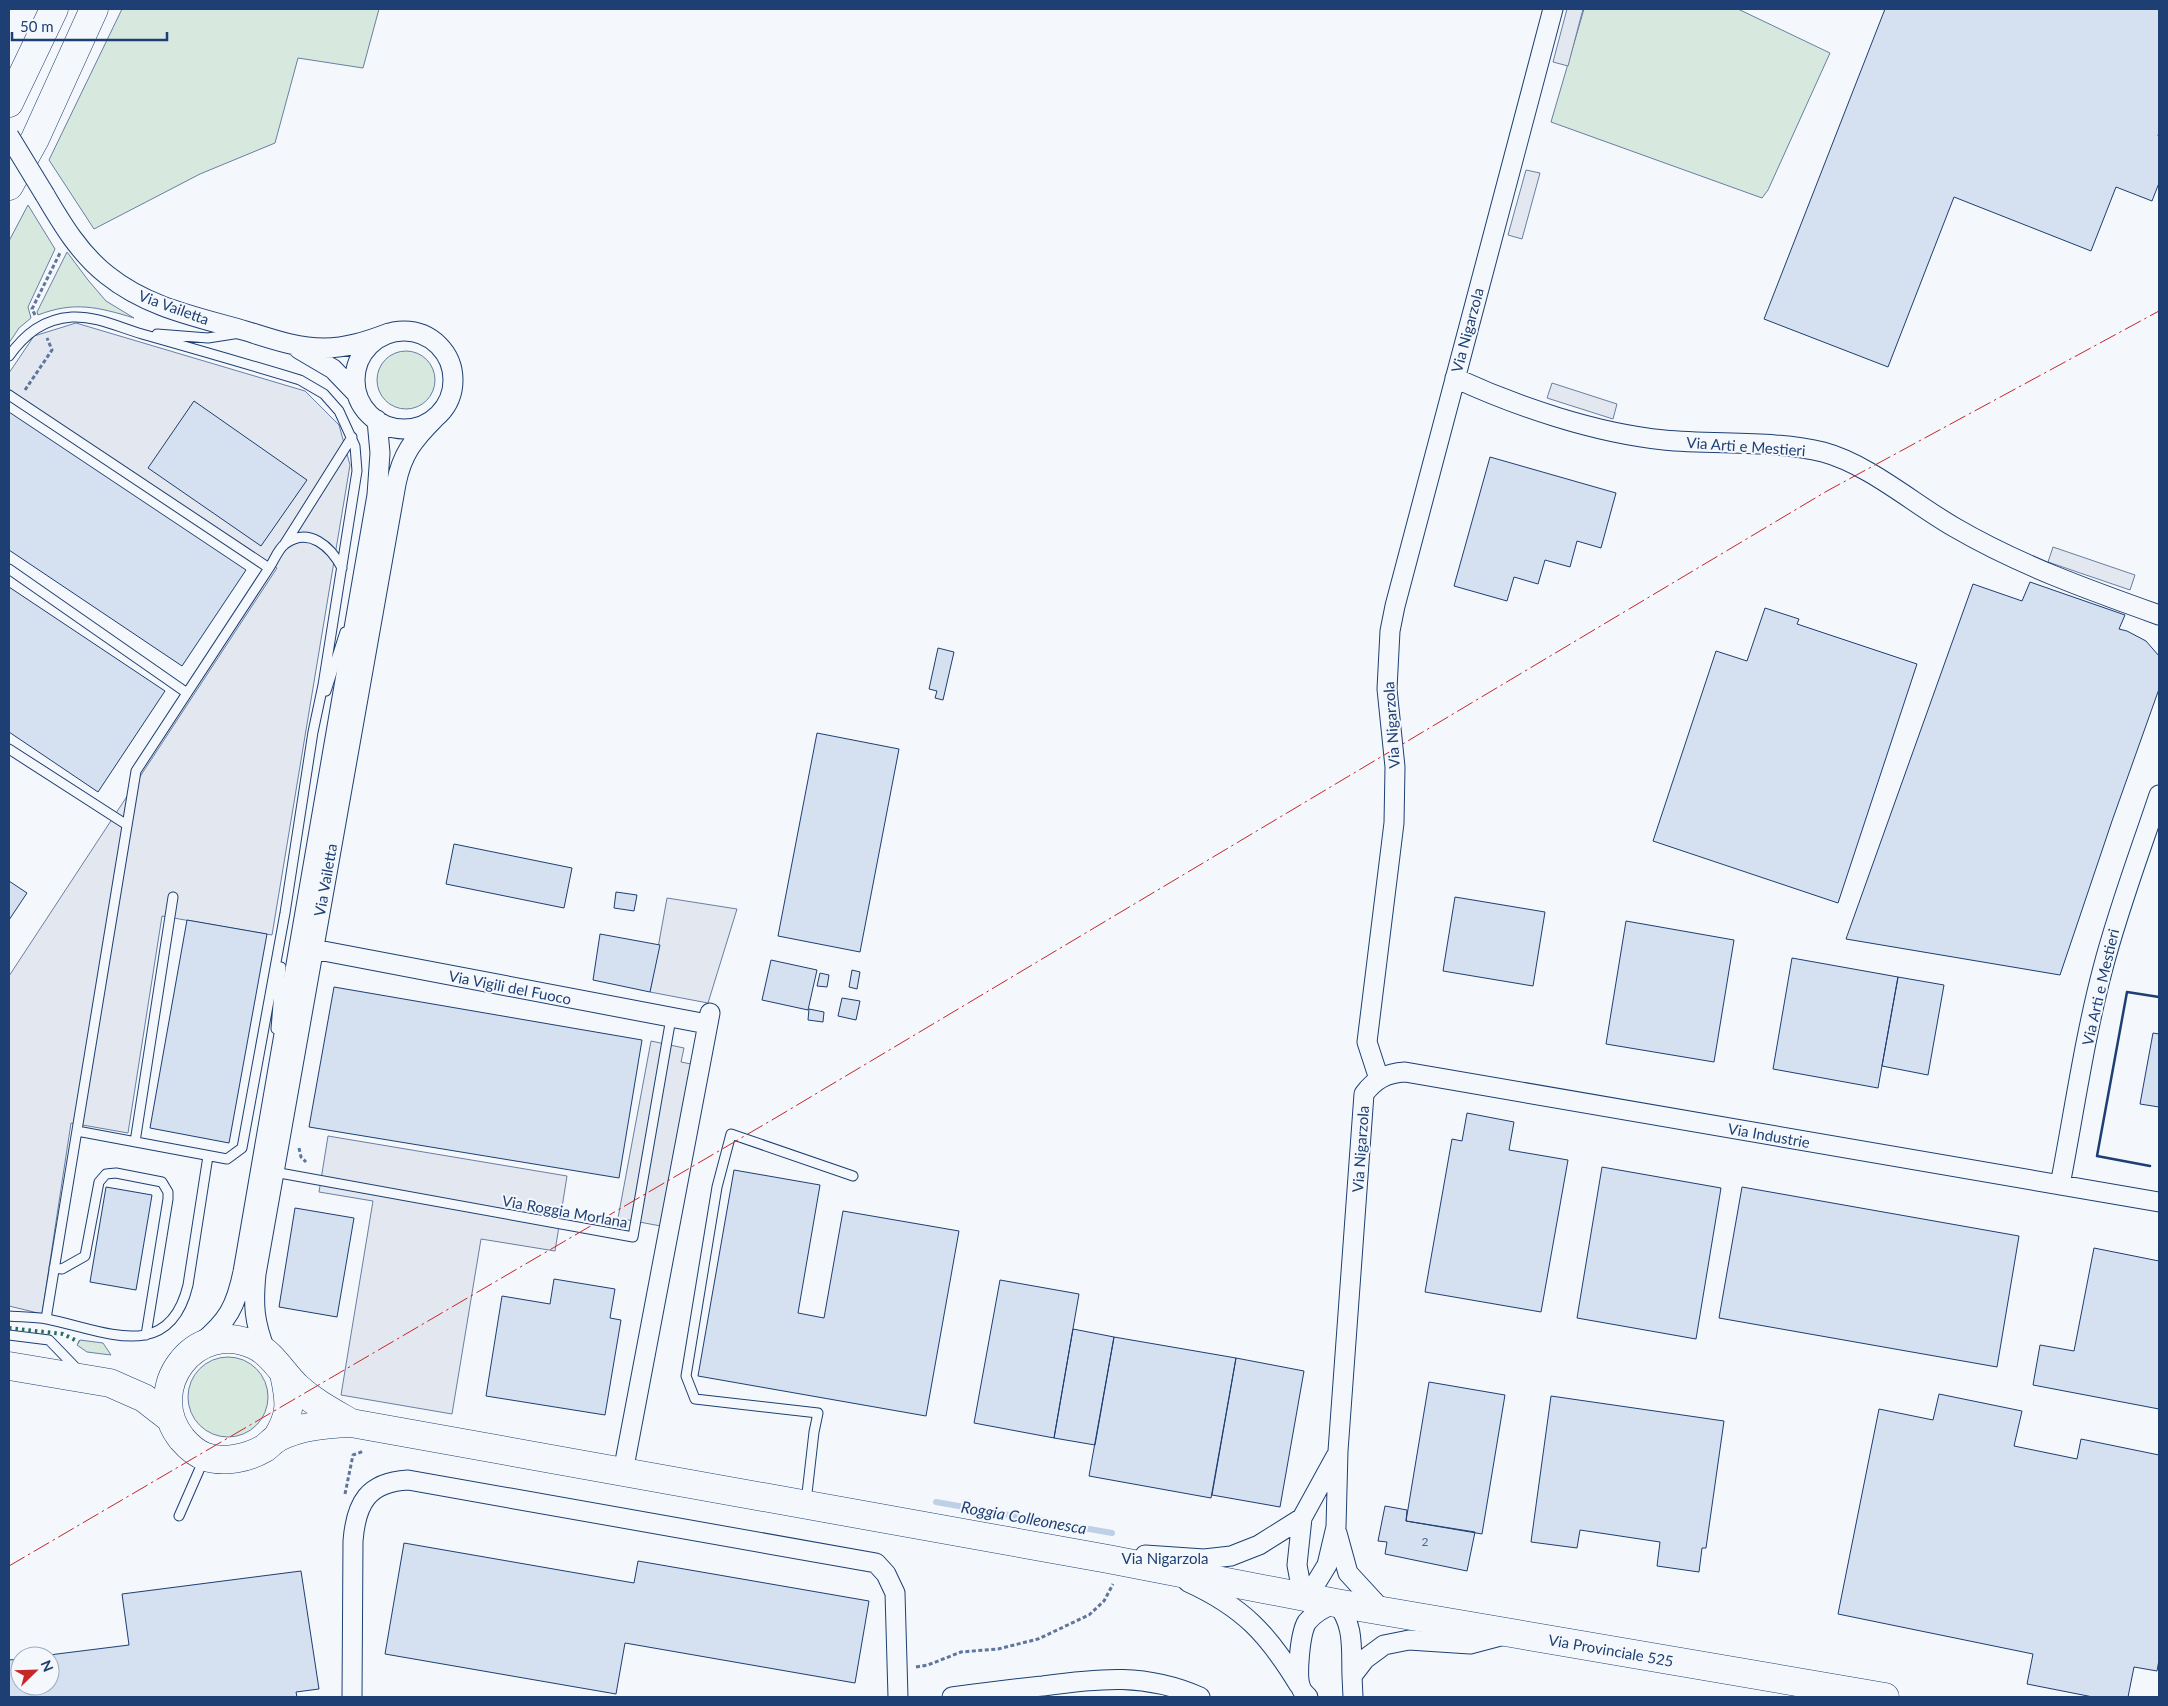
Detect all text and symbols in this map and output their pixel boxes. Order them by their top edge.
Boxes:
scale bar [12,10,168,42]
text: 50 m [20,17,54,35]
street label: Via Vailetta [136,286,212,328]
street label: Via Nigarzola [1447,286,1487,374]
street label: Via Arti e Mestieri [1686,433,1806,459]
street label: Via Nigarzola [1379,681,1403,769]
street label: Via Vailetta [310,842,340,918]
street label: Via Arti e Mestieri [2078,927,2122,1047]
street label: Via Vigili del Fuoco [447,966,573,1008]
street label: Via Nigarzola [1348,1105,1372,1193]
street label: Via Industrie [1727,1119,1812,1151]
street label: Via Roggia Morlana [501,1191,629,1231]
water label: Roggia Colleonesca [960,1497,1088,1537]
house number: 2 [1422,1534,1429,1549]
street label: Via Nigarzola [1122,1549,1208,1567]
street label: Via Provinciale 525 [1547,1630,1675,1670]
north arrow [10,1646,60,1696]
text: N [37,1657,57,1674]

